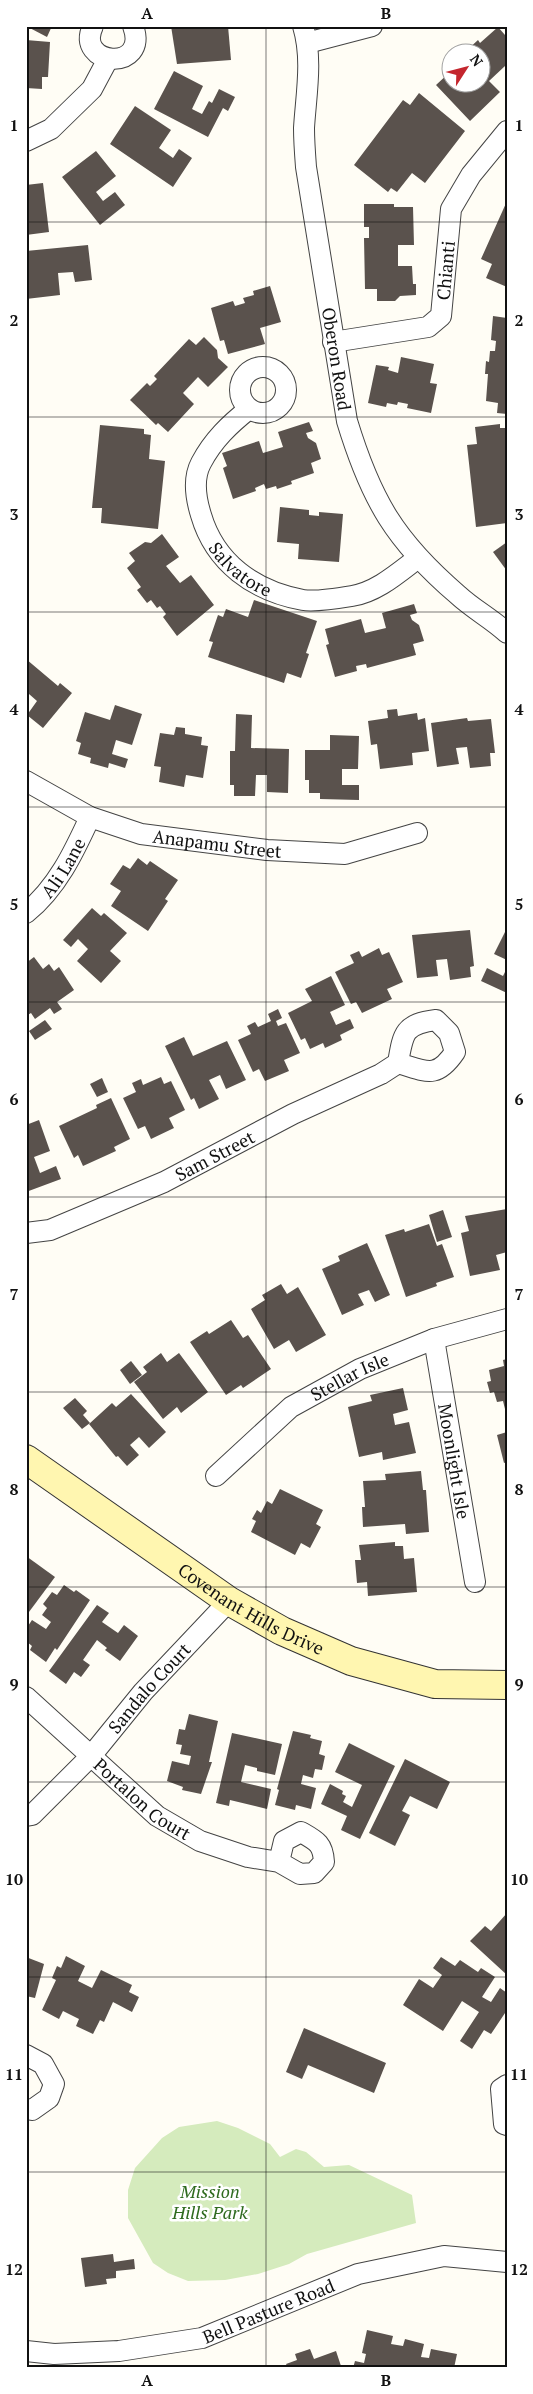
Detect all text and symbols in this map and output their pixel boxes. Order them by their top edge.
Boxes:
text: A [141,2,153,24]
text: B [381,2,391,24]
north arrow [440,42,490,92]
text: N [466,50,488,70]
text: 1 [9,114,19,136]
text: 1 [514,114,524,136]
street label: Chianti [431,240,460,301]
street label: Oberon Road [317,305,357,412]
text: 2 [9,309,19,331]
text: 2 [514,309,524,331]
text: 3 [9,503,19,525]
text: 3 [514,503,524,525]
street label: Salvatore [204,537,276,602]
text: 4 [9,698,19,720]
text: 4 [514,698,524,720]
street label: Anapamu Street [151,824,283,863]
street label: Ali Lane [35,834,90,903]
text: 5 [9,893,19,915]
text: 5 [514,893,524,915]
text: 6 [9,1088,19,1110]
text: 6 [514,1088,524,1110]
street label: Sam Street [171,1124,259,1186]
text: 7 [9,1283,19,1305]
text: 7 [514,1283,524,1305]
street label: Stellar Isle [306,1347,392,1406]
street label: Moonlight Isle [433,1402,476,1521]
text: 8 [9,1478,19,1500]
text: 8 [514,1478,524,1500]
street label: Covenant Hills Drive [174,1557,328,1660]
street label: Sandalo Court [102,1637,196,1738]
text: 9 [9,1673,19,1695]
text: 9 [514,1673,524,1695]
street label: Portalon Court [89,1753,195,1845]
text: 10 [5,1868,23,1890]
text: 10 [510,1868,528,1890]
text: 11 [5,2063,23,2085]
text: 11 [510,2063,528,2085]
park label: Mission Hills Park [171,2179,248,2224]
text: 12 [5,2258,23,2280]
text: 12 [510,2258,528,2280]
street label: Bell Pasture Road [199,2273,338,2349]
text: A [141,2369,153,2391]
text: B [381,2369,391,2391]

